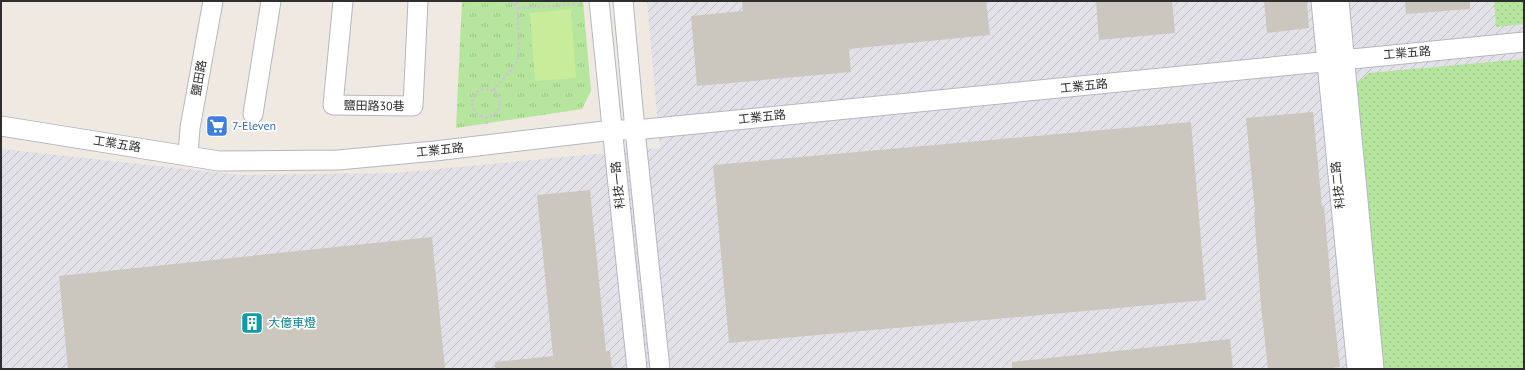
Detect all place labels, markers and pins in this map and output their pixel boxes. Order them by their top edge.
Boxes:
supermarket icon: 7-Eleven [204,113,230,139]
place label: 7-Eleven [232,118,276,133]
building icon: 大億車燈 [239,310,265,336]
place label: 大億車燈 [268,315,316,330]

